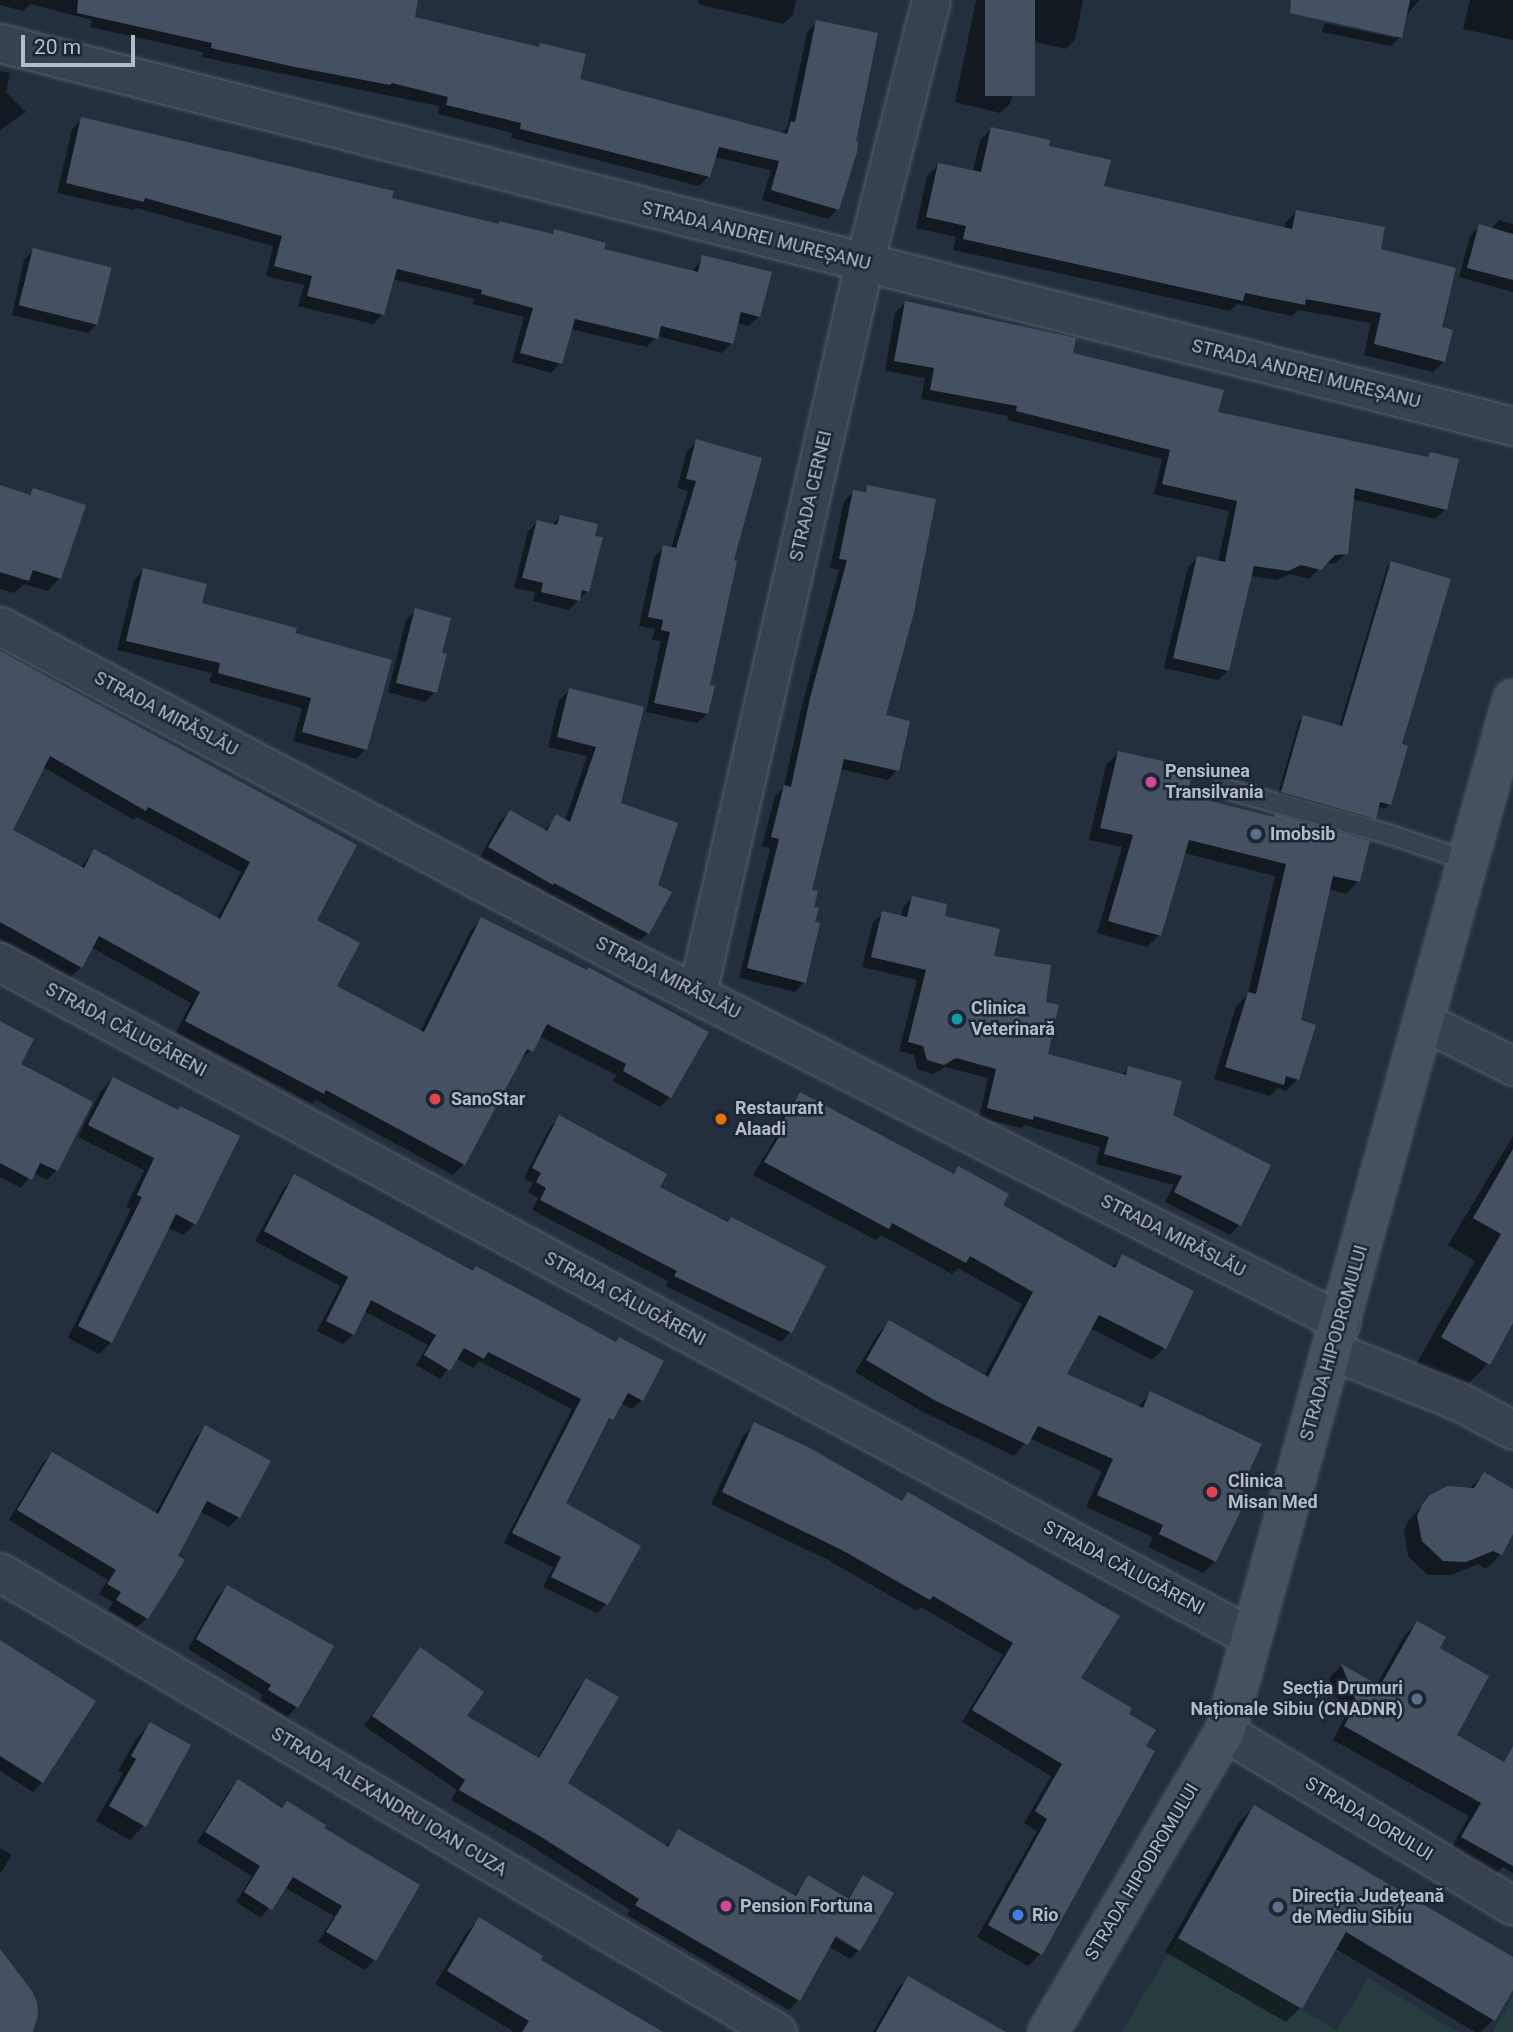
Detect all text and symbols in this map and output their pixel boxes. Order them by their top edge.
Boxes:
scale bar [24,21,138,65]
text: 20 m [34,35,81,59]
street label: STRADA ANDREI MUREȘANU [639,197,873,275]
street label: STRADA ANDREI MUREȘANU [1189,335,1423,413]
street label: STRADA CERNEI [786,429,836,563]
street label: STRADA MIRĂSLĂU [91,667,241,761]
place label: Pensiunea Transilvania [1165,761,1263,804]
marker: Pensiunea Transilvania [1143,774,1159,790]
place label: Imobsib [1270,823,1335,845]
marker: Imobsib [1248,826,1264,842]
street label: STRADA MIRĂSLĂU [592,932,744,1024]
street label: STRADA CĂLUGĂRENI [42,978,210,1082]
place label: Clinica Veterinară [971,998,1055,1040]
marker: Clinica Veterinară [949,1011,965,1027]
place label: SanoStar [451,1088,525,1110]
marker: SanoStar [425,1089,445,1109]
place label: Restaurant Alaadi [735,1098,823,1140]
marker: Restaurant Alaadi [713,1111,729,1127]
street label: STRADA MIRĂSLĂU [1097,1190,1249,1282]
street label: STRADA HIPODROMULUI [1296,1243,1372,1443]
street label: STRADA CĂLUGĂRENI [541,1247,709,1351]
place label: Clinica Misan Med [1228,1471,1318,1514]
marker: Clinica Misan Med [1202,1482,1222,1502]
street label: STRADA CĂLUGĂRENI [1040,1516,1208,1620]
place label: Secția Drumuri Naționale Sibiu (CNADNR) [1190,1678,1403,1720]
marker: Secția Drumuri Naționale Sibiu (CNADNR) [1409,1691,1425,1707]
street label: STRADA ALEXANDRU IOAN CUZA [267,1723,511,1881]
street label: STRADA DORULUI [1301,1772,1437,1866]
street label: STRADA HIPODROMULUI [1081,1780,1203,1964]
place label: Direcția Județeană de Mediu Sibiu [1292,1886,1444,1928]
place label: Pension Fortuna [740,1895,873,1917]
marker: Pension Fortuna [718,1898,734,1914]
marker: Direcția Județeană de Mediu Sibiu [1270,1899,1286,1915]
place label: Rio [1032,1904,1058,1926]
marker: Rio [1010,1907,1026,1923]

